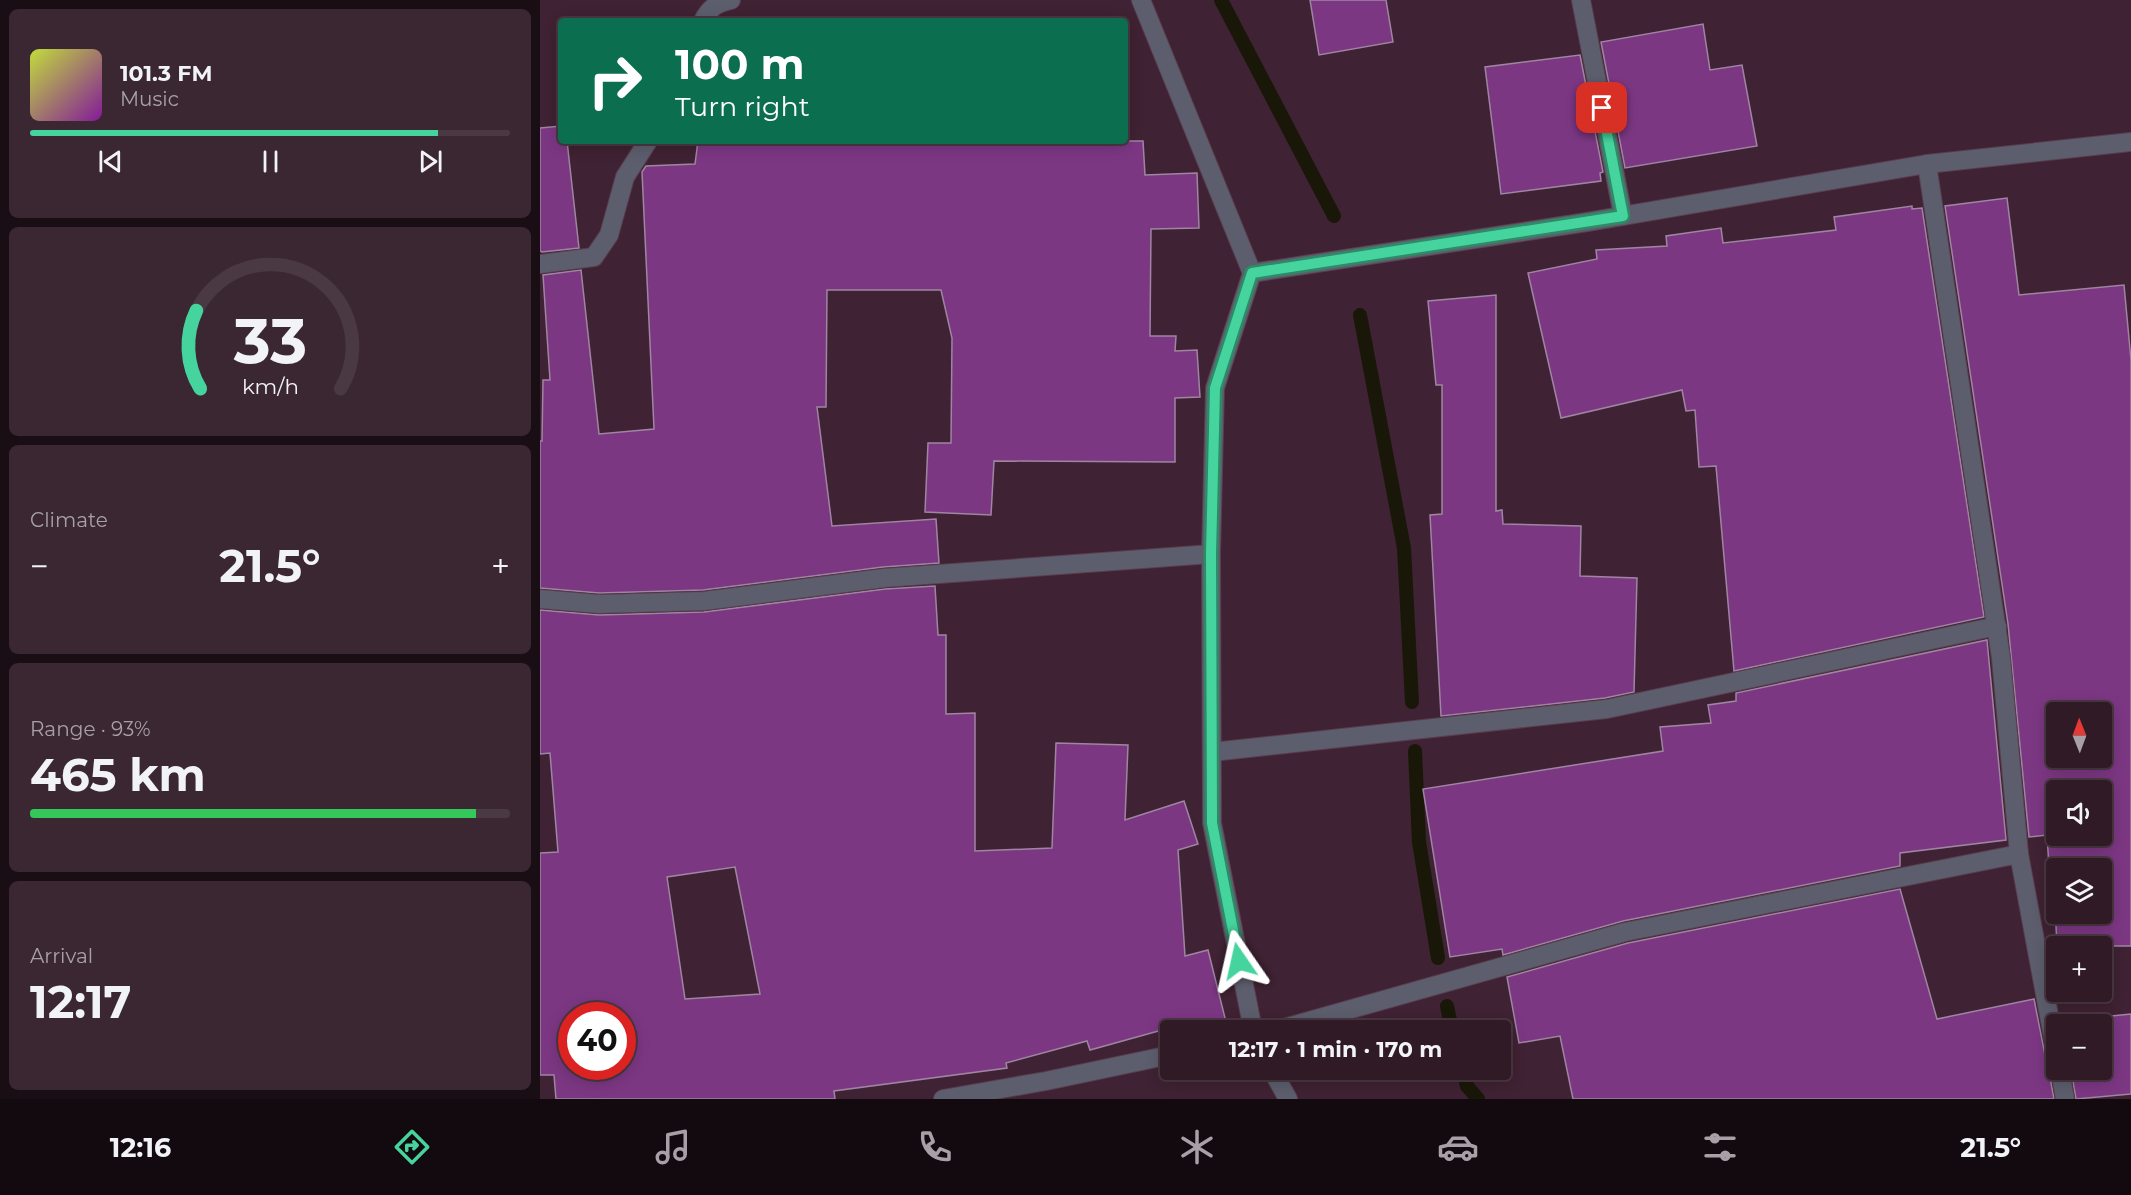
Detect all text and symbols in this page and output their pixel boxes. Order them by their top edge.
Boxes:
text: 100 m [675,38,804,90]
icon: right [576,42,654,120]
text: 101.3 FM [120,60,212,87]
pin [1576,82,1627,133]
text: Music [120,87,179,111]
text: Turn right [675,90,810,123]
icon: arrive [1585,91,1618,124]
icon: previous [94,145,127,178]
icon: pause [254,145,287,178]
icon: next [414,145,447,178]
text: 33 [232,303,307,379]
text: km/h [241,373,299,399]
text: Climate [30,508,108,532]
text: 21.5° [219,538,321,593]
text: − [30,546,49,586]
text: + [491,546,510,586]
north arrow [2046,702,2112,768]
map controls [2046,702,2112,1080]
text: Range · 93% [30,717,151,741]
text: 465 km [30,747,206,802]
button: sound [2046,780,2112,846]
button: layers [2046,858,2112,924]
position arrow [1207,929,1271,993]
button: + [2046,936,2112,1002]
text: Arrival [30,944,93,968]
text: 12:17 [30,974,132,1029]
speed limit sign: 40 [558,1002,636,1080]
button: − [2046,1014,2112,1080]
text: 12:17 · 1 min · 170 m [1229,1036,1442,1063]
icon: directions [391,1126,433,1168]
icon: music [652,1126,694,1168]
icon: phone [914,1126,956,1168]
icon: climate [1176,1126,1218,1168]
icon: car [1437,1126,1479,1168]
icon: filters [1699,1126,1741,1168]
text: 12:16 [110,1131,171,1164]
text: 21.5° [1960,1131,2021,1164]

